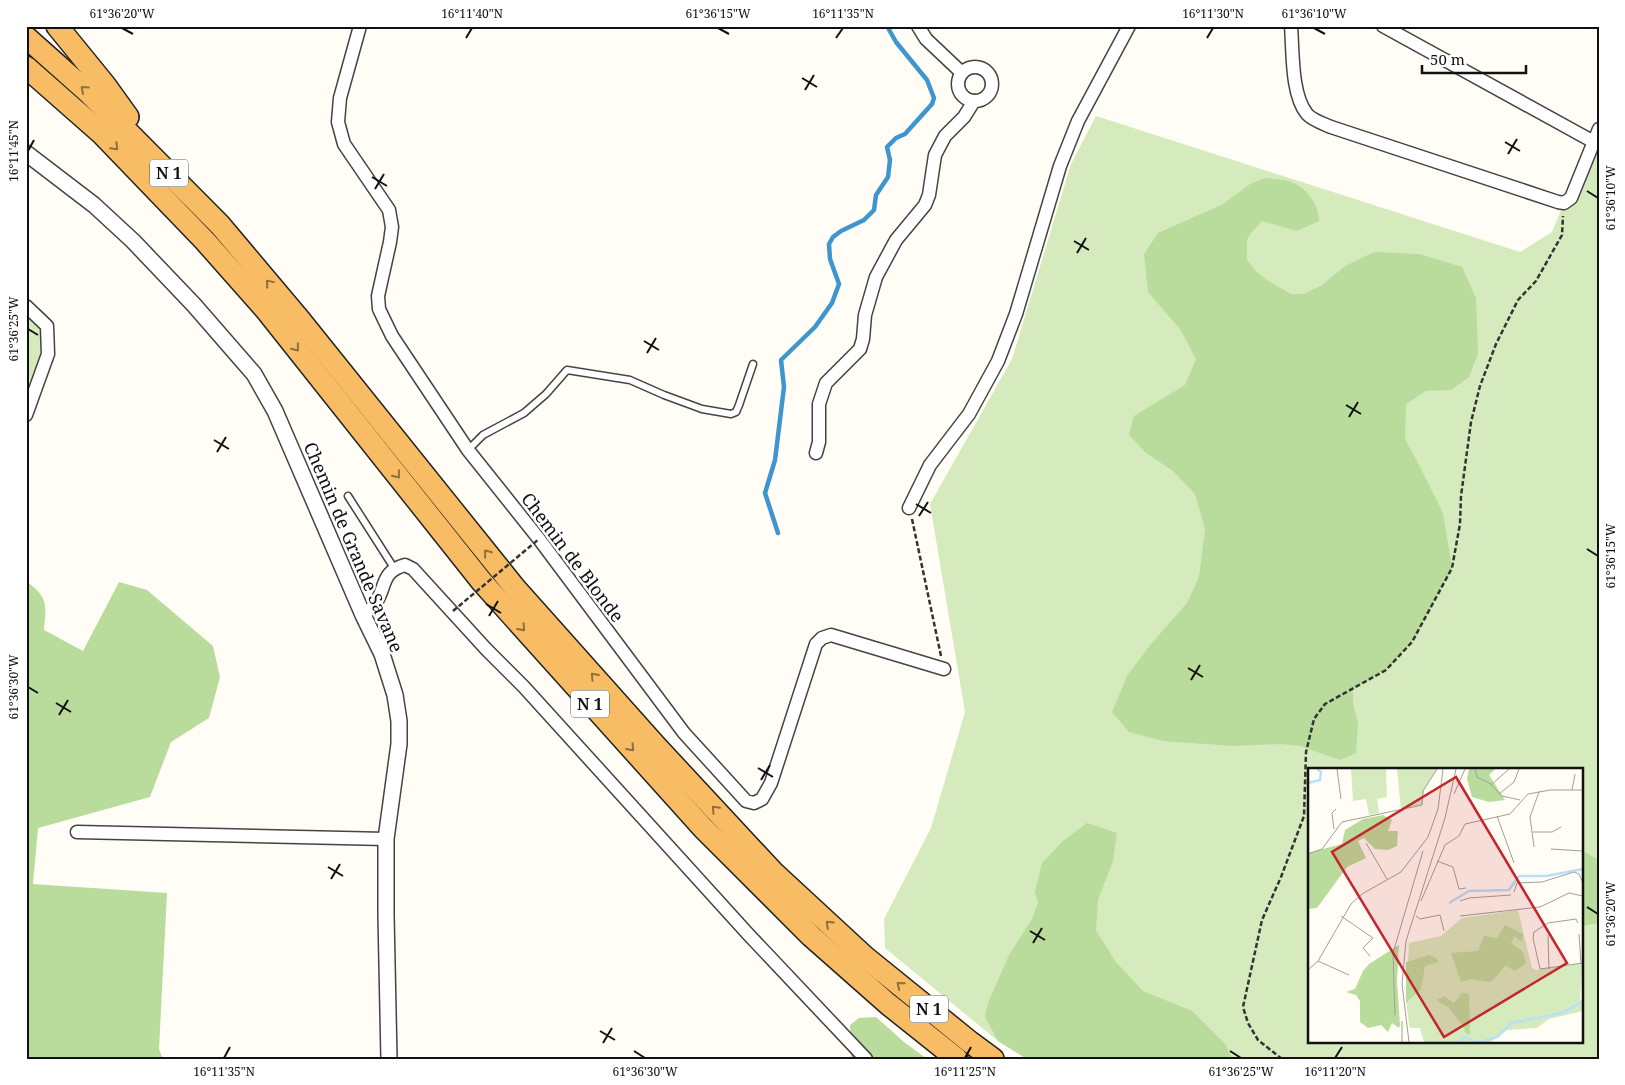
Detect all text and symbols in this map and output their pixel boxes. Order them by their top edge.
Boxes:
text: 61°36'20"W [89,5,155,22]
text: 16°11'40"N [441,5,503,22]
text: 61°36'15"W [685,5,751,22]
text: 16°11'35"N [812,5,874,22]
text: 16°11'30"N [1182,5,1244,22]
text: 61°36'10"W [1281,5,1347,22]
scale bar [1422,42,1526,74]
text: 50 m [1430,49,1465,69]
one-way arrow [81,86,90,95]
text: 16°11'45"N [5,120,22,182]
one-way arrow [109,141,118,150]
road number: N 1 [150,160,188,187]
text: 61°36'10"W [1602,165,1619,231]
one-way arrow [266,280,274,289]
text: 61°36'25"W [5,296,22,362]
one-way arrow [290,342,298,351]
street label: Chemin de Grande Savane [299,438,409,656]
one-way arrow [391,469,399,478]
street label: Chemin de Blonde [516,487,630,627]
text: 61°36'15"W [1602,523,1619,589]
one-way arrow [485,550,493,559]
one-way arrow [516,622,525,631]
text: 61°36'30"W [5,654,22,720]
one-way arrow [591,672,600,681]
road number: N 1 [571,691,609,718]
one-way arrow [625,743,634,752]
inset map [1308,768,1582,1042]
one-way arrow [712,806,721,815]
text: 61°36'20"W [1602,881,1619,947]
one-way arrow [826,921,835,930]
one-way arrow [897,983,906,991]
road number: N 1 [910,996,948,1022]
text: 16°11'35"N [193,1063,255,1080]
text: 61°36'30"W [612,1063,678,1080]
text: 16°11'25"N [934,1063,996,1080]
text: 61°36'25"W [1208,1063,1274,1080]
text: 16°11'20"N [1304,1063,1366,1080]

